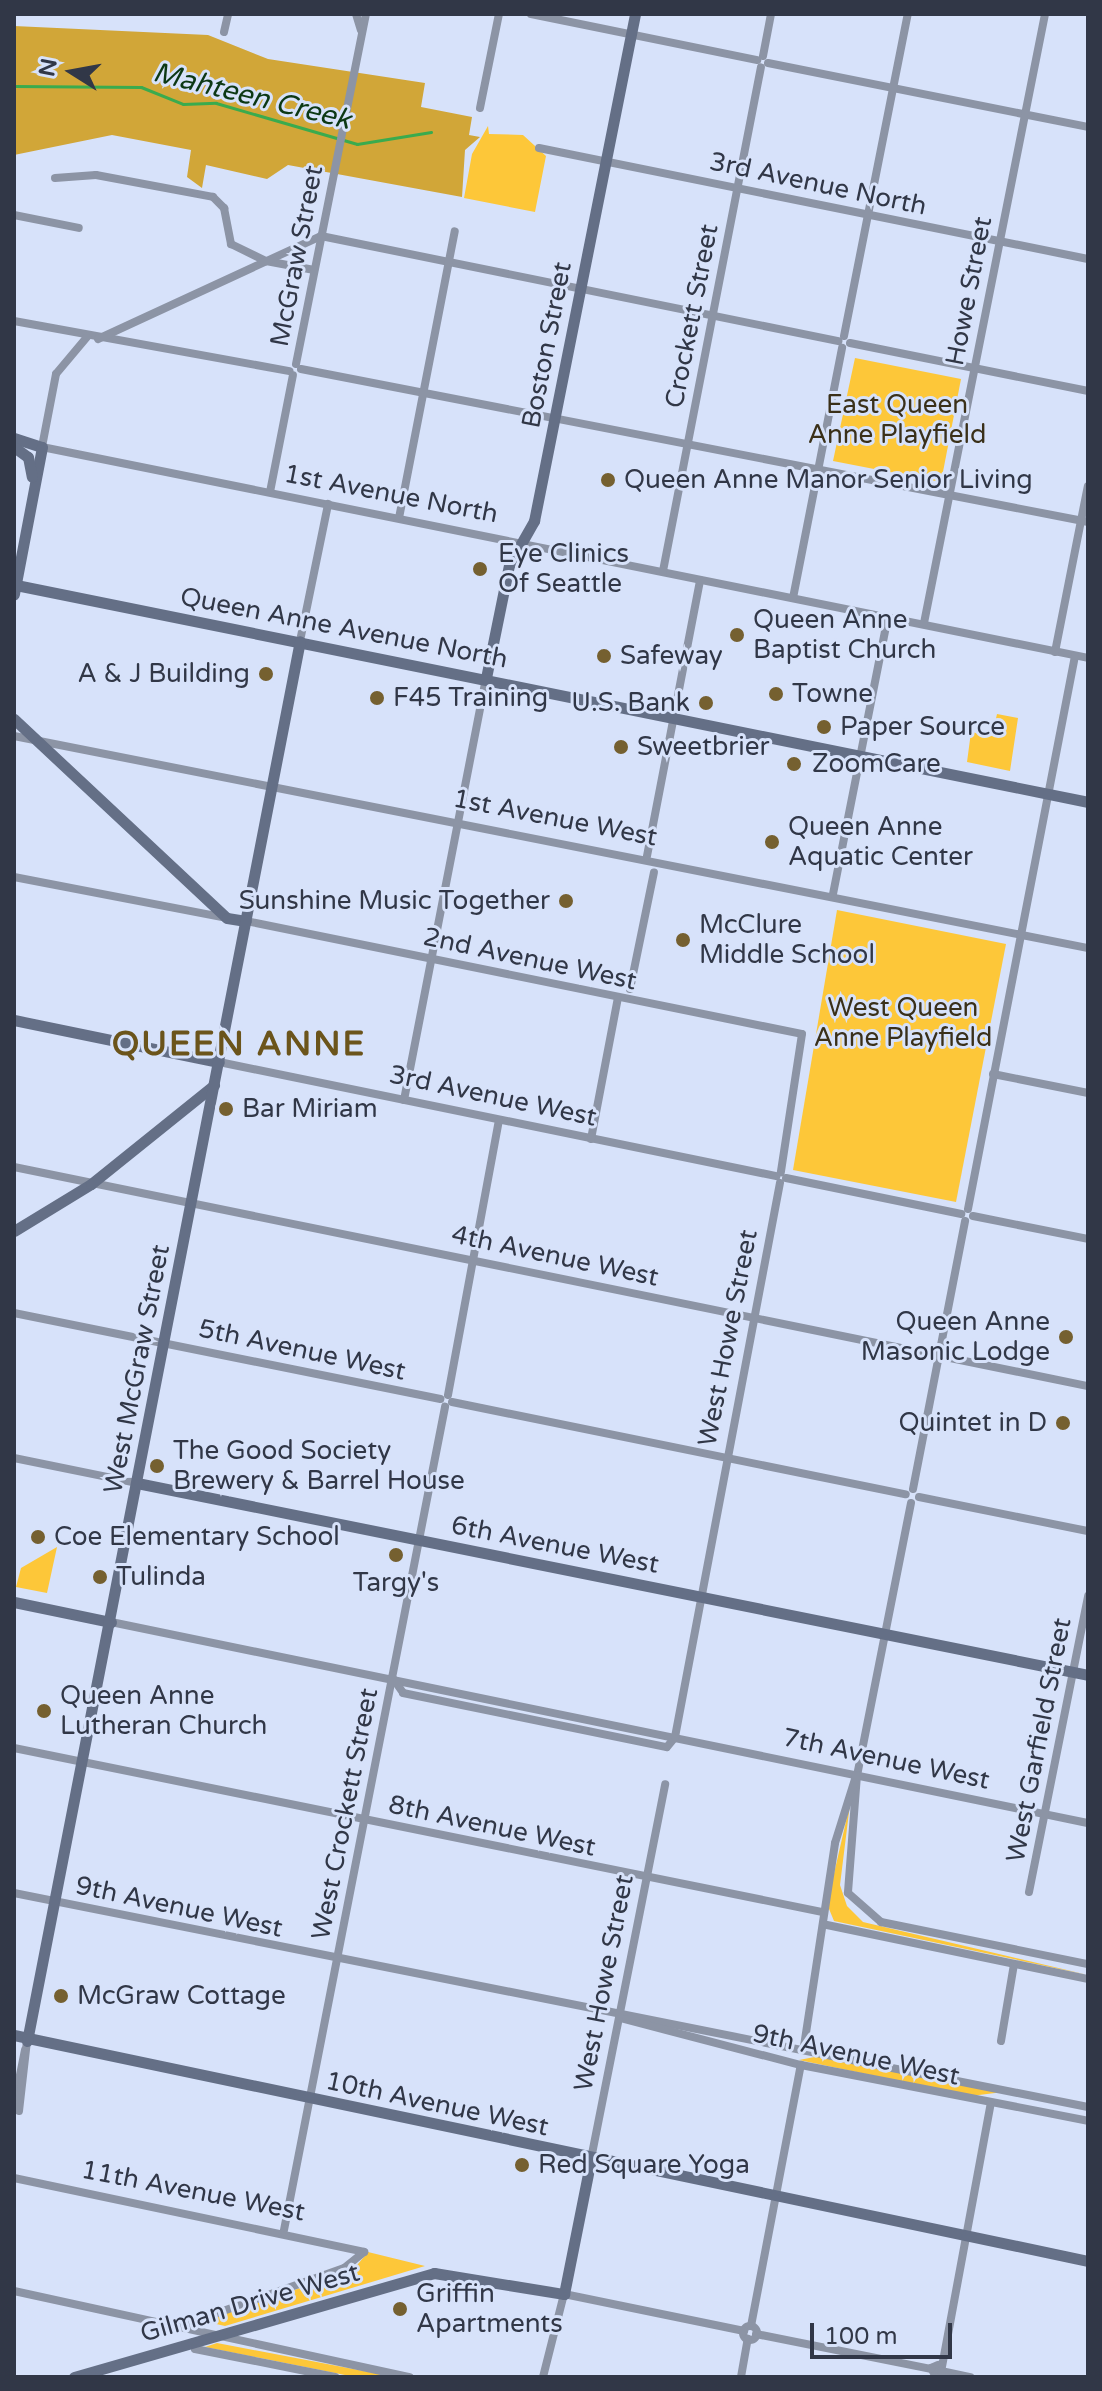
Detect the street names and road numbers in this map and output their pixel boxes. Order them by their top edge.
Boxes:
street label: 3rd Avenue North [707,146,929,222]
street label: McGraw Street [264,163,330,349]
street label: Howe Street [939,214,999,368]
street label: Crockett Street [659,221,725,411]
street label: Boston Street [516,259,578,431]
street label: 1st Avenue North [281,458,501,530]
street label: Queen Anne Avenue North [178,581,510,675]
street label: 1st Avenue West [450,783,660,853]
street label: 2nd Avenue West [420,921,640,997]
street label: 3rd Avenue West [387,1059,599,1133]
street label: 4th Avenue West [449,1219,661,1293]
street label: West Howe Street [692,1227,764,1449]
street label: West McGraw Street [98,1242,176,1496]
street label: 5th Avenue West [196,1313,408,1387]
street label: 6th Avenue West [449,1510,661,1580]
street label: West Garfield Street [1000,1615,1078,1865]
street label: West Crockett Street [305,1686,385,1942]
street label: 7th Avenue West [780,1722,992,1796]
street label: 8th Avenue West [386,1789,598,1863]
street label: 9th Avenue West [73,1870,285,1944]
street label: West Howe Street [568,1872,640,2094]
street label: 9th Avenue West [750,2018,962,2092]
street label: 10th Avenue West [323,2065,551,2143]
street label: 11th Avenue West [79,2154,307,2228]
street label: Gilman Drive West [137,2257,363,2349]

